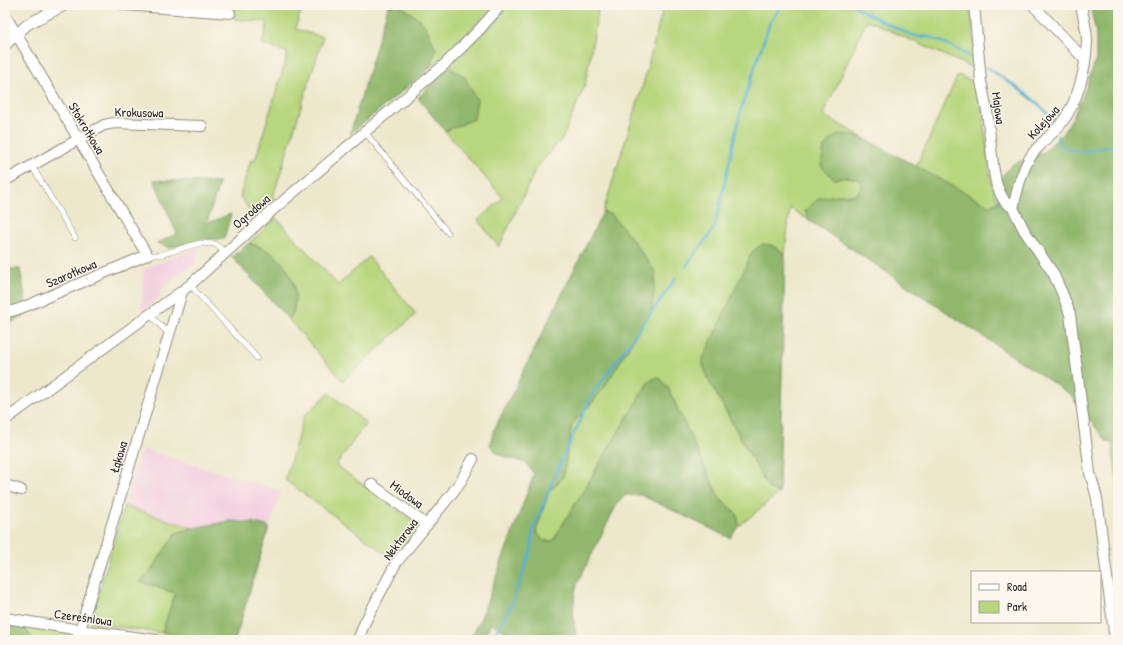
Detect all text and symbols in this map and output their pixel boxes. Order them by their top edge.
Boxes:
street label: Majowa [988,91,1010,125]
street label: Stokrotkowa [64,99,110,157]
street label: Kolejowa [1023,101,1063,143]
street label: Krokusowa [114,103,164,121]
street label: Ogrodowa [228,190,274,232]
street label: Szarotkowa [43,254,99,292]
street label: Łąkowa [105,439,131,475]
street label: Miodowa [387,476,427,512]
street label: Nektarowa [378,514,422,564]
legend [971,571,1101,623]
text: Road [1007,578,1027,595]
text: Park [1007,598,1027,615]
street label: Czereśniowa [53,604,113,630]

